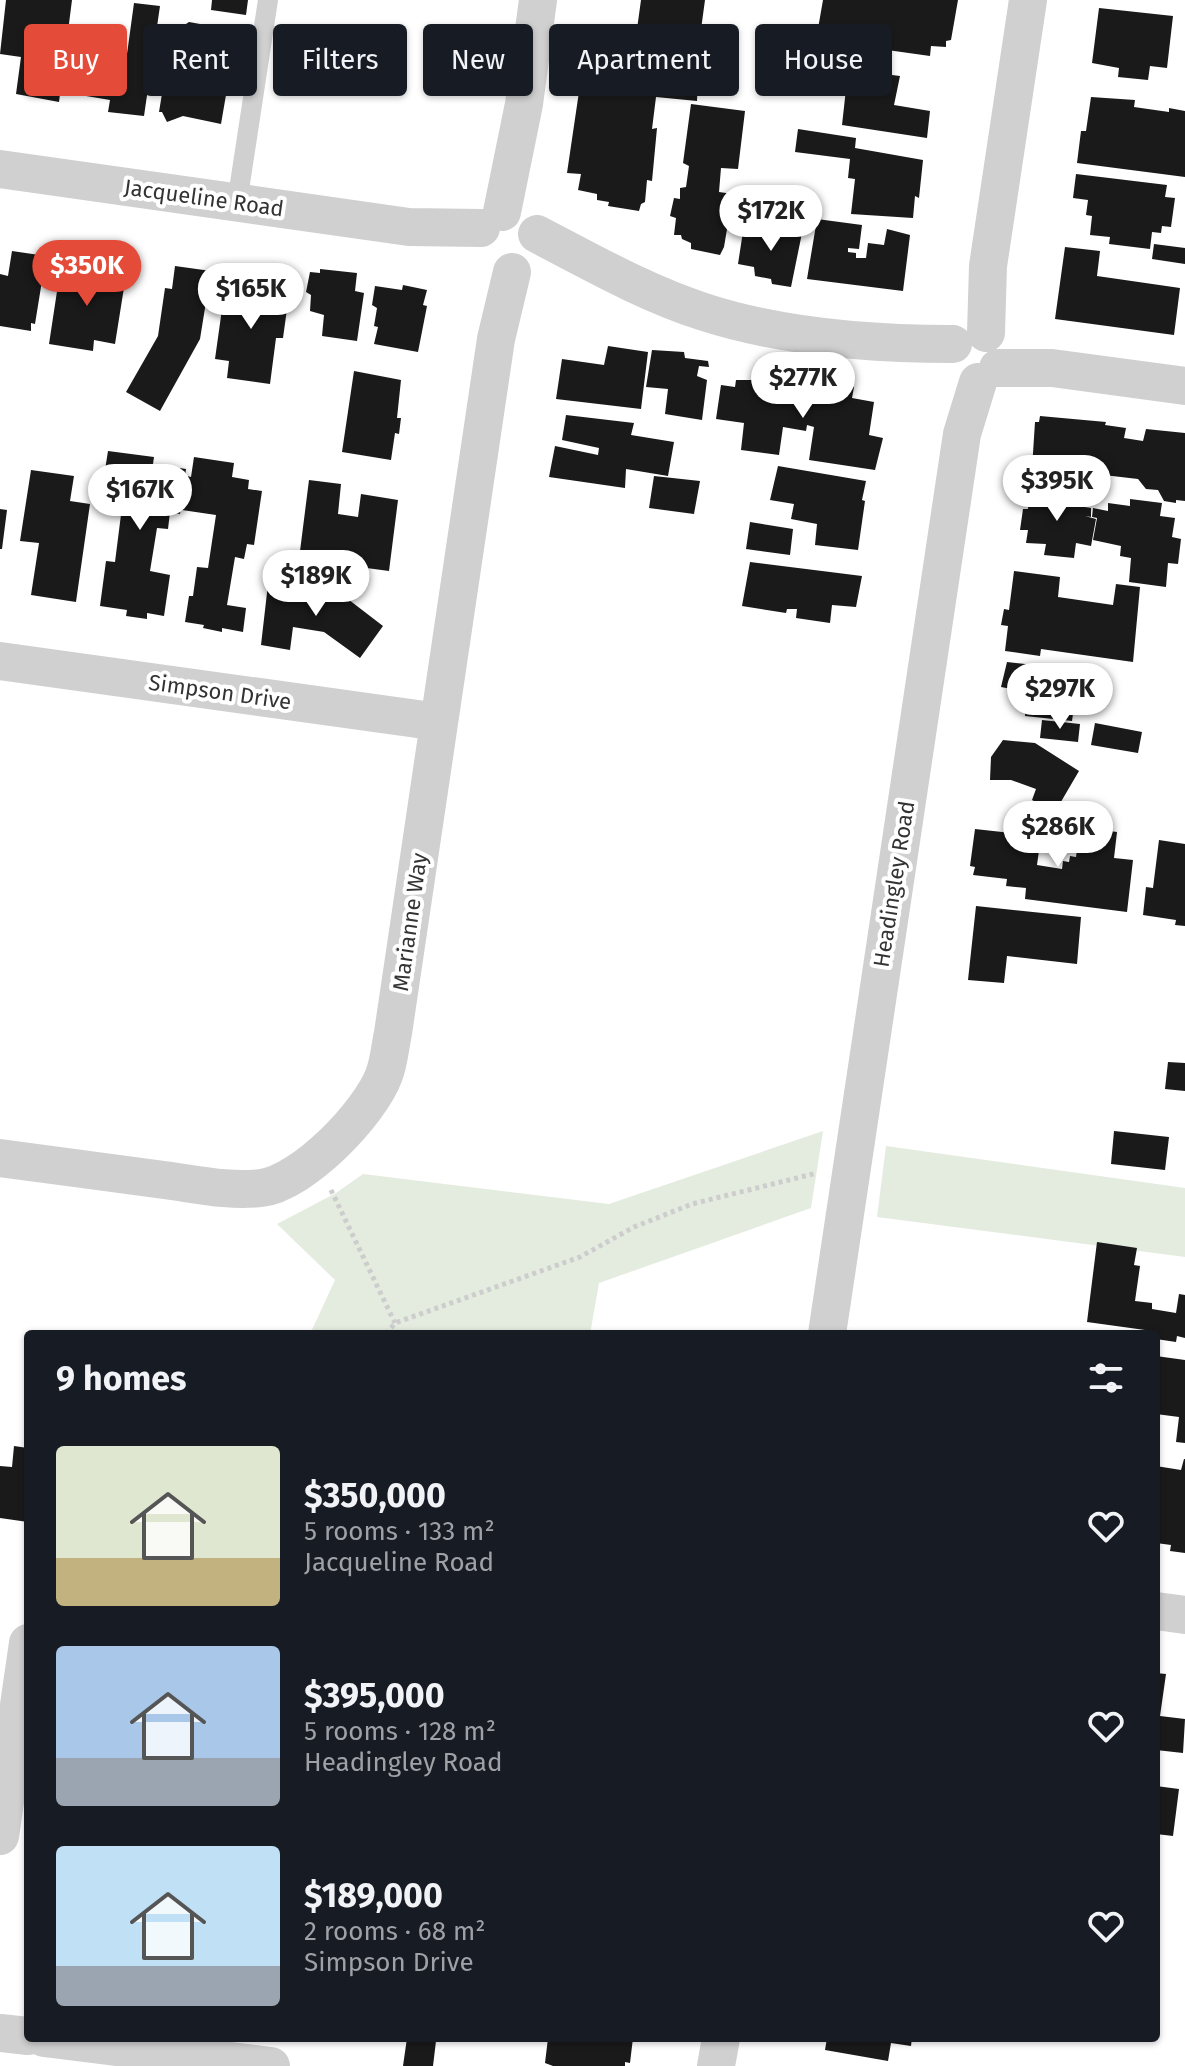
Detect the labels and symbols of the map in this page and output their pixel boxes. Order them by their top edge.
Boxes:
street label: Jacqueline Road [122,173,286,223]
pin: $172K [715,185,827,253]
pin: $350K [31,240,143,308]
pin: $165K [195,263,307,331]
pin: $277K [747,352,859,420]
pin: $395K [1001,455,1113,523]
pin: $167K [84,464,196,532]
pin: $189K [260,550,372,618]
pin: $297K [1004,663,1116,731]
street label: Simpson Drive [147,669,293,715]
street label: Headingley Road [868,799,920,969]
pin: $286K [1002,801,1114,869]
street label: Marianne Way [387,851,433,993]

